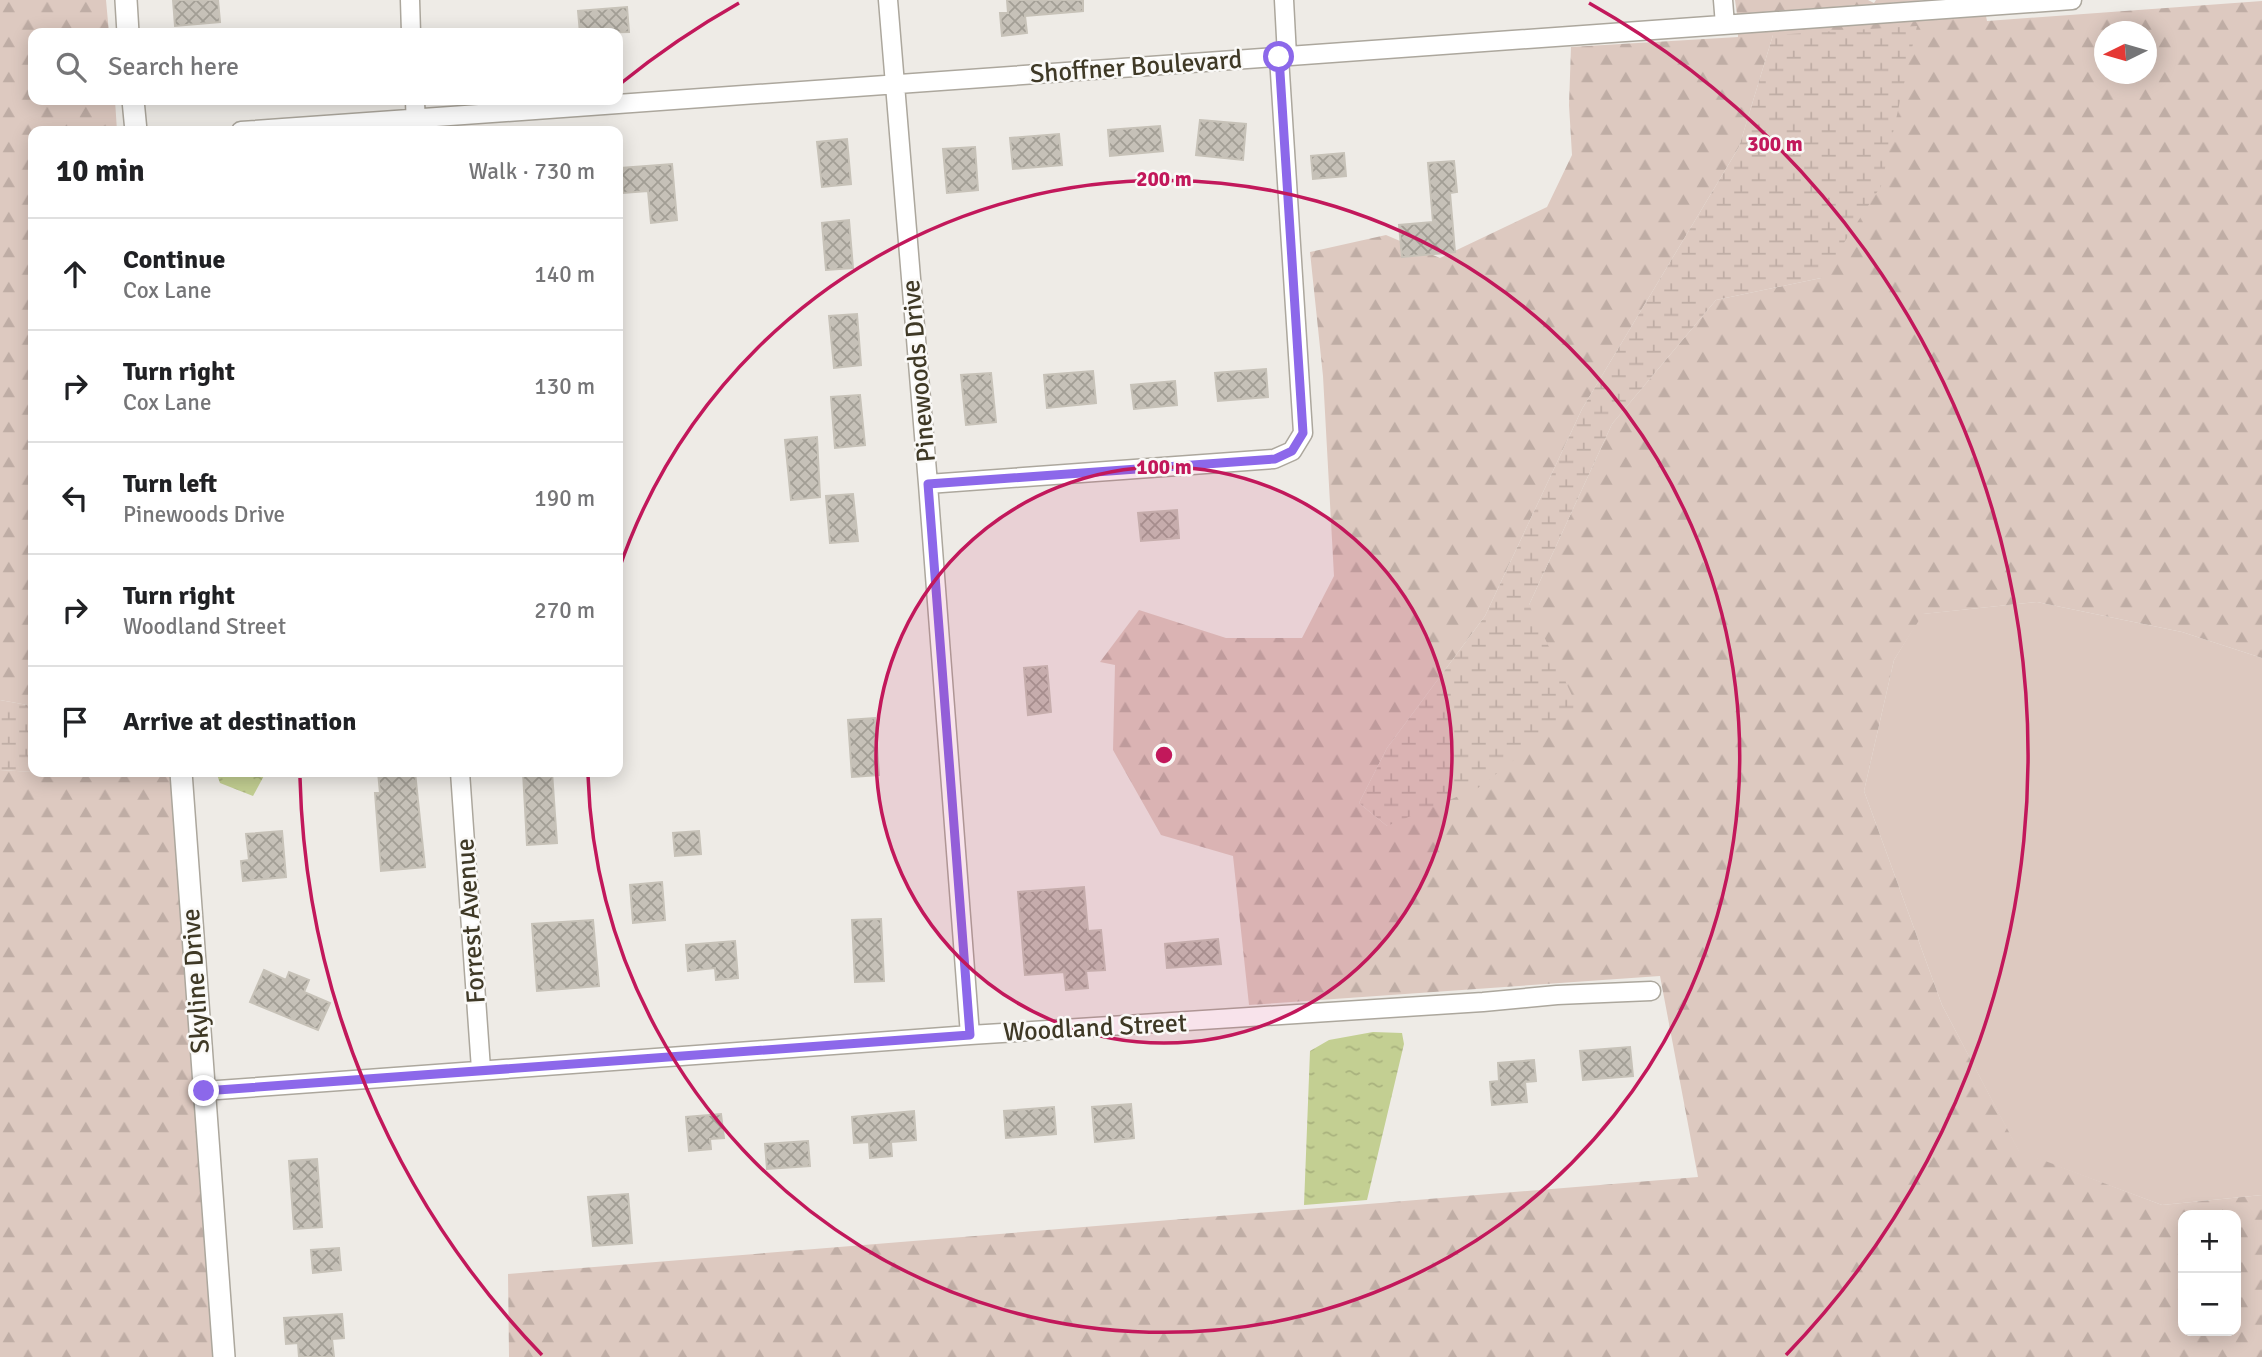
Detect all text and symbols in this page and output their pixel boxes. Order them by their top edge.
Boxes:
north arrow [2094,21,2157,84]
search box [28,28,623,105]
route start [1263,41,1294,72]
street label: Shoffner Boulevard [1029,44,1243,90]
icon: search [52,48,90,86]
text: Search here [108,51,239,83]
text: 300 m [1747,131,1803,157]
text: 10 min [56,153,145,190]
text: Walk · 730 m [469,157,595,186]
text: 200 m [1136,166,1192,192]
text: Continue [123,244,225,276]
icon: ahead [56,255,94,293]
text: 140 m [534,260,595,289]
text: Cox Lane [123,276,211,305]
street label: Pinewoods Drive [895,278,943,464]
text: Turn right [123,356,235,388]
icon: right [56,367,94,405]
text: 130 m [534,372,595,401]
text: Cox Lane [123,388,211,417]
text: 100 m [1136,454,1192,480]
text: Turn left [123,468,217,500]
icon: left [56,479,94,517]
text: 190 m [534,484,595,513]
text: Pinewoods Drive [123,500,285,529]
text: Turn right [123,580,235,612]
icon: right [56,591,94,629]
text: 270 m [534,596,595,625]
text: Woodland Street [123,612,286,641]
icon: arrive [56,703,94,741]
text: Arrive at destination [123,706,356,738]
centre of rings [1152,743,1176,767]
street label: Forrest Avenue [449,837,493,1005]
street label: Skyline Drive [175,907,217,1055]
street label: Woodland Street [1002,1007,1188,1049]
route end [188,1075,219,1106]
map controls [2178,1210,2241,1336]
button: + [2178,1210,2241,1273]
button: − [2178,1273,2241,1336]

